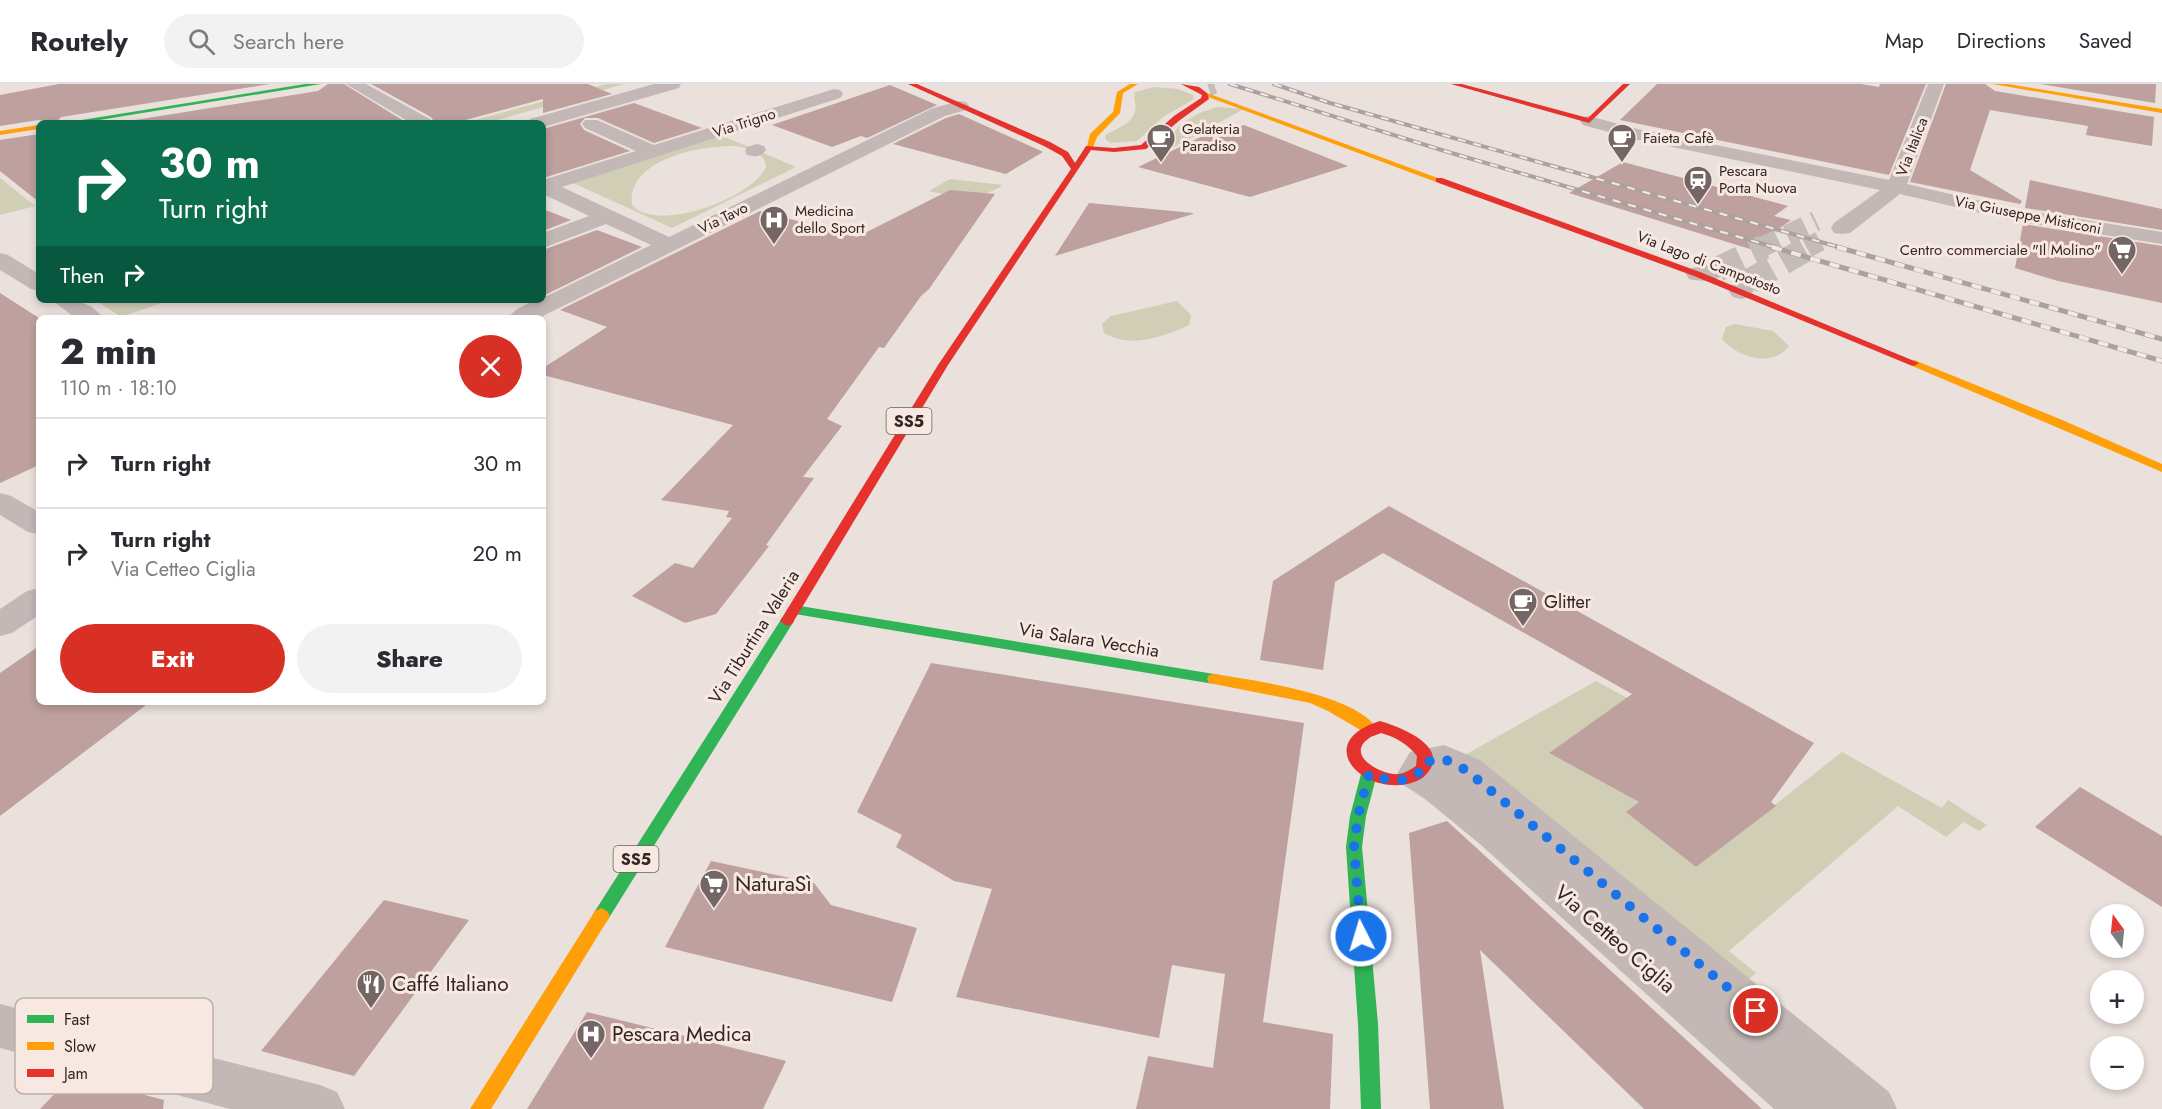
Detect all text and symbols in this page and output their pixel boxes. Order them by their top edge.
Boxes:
search box [164,14,584,68]
text: Routely [30,21,128,62]
icon: search [185,25,218,58]
text: Search here [233,25,344,57]
text: Map [1885,26,1924,56]
text: Directions [1957,26,2046,56]
text: Saved [2079,26,2132,56]
street label: Via Trigno [710,103,778,143]
street label: Via Italica [1891,114,1933,180]
place label: Gelateria Paradiso [1182,118,1240,157]
cafe icon: Gelateria Paradiso [1145,122,1177,164]
cafe icon: Faieta Cafè [1606,122,1638,164]
place label: Faieta Cafè [1643,127,1714,149]
text: 30 m [159,133,260,194]
icon: right [60,144,138,222]
place label: Pescara Porta Nuova [1719,160,1797,199]
station icon: Pescara Porta Nuova [1682,164,1714,206]
text: Turn right [159,189,267,228]
street label: Via Giuseppe Misticoni [1953,190,2103,240]
street label: Via Tavo [694,197,752,239]
place label: Medicina dello Sport [795,200,865,239]
hospital icon: Medicina dello Sport [758,204,790,246]
street label: Via Lago di Campotosto [1634,225,1784,301]
supermarket icon: Centro commerciale "Il Molino" [2106,234,2138,276]
place label: Centro commerciale "Il Molino" [1900,239,2101,261]
icon: right [117,258,150,291]
text: Then [60,259,105,291]
text: 2 min [60,325,157,377]
button: close [459,335,522,398]
text: 110 m · 18:10 [60,374,177,403]
road number: SS5 [886,408,932,434]
icon: right [60,447,93,480]
text: Turn right [111,447,211,479]
text: 30 m [473,447,522,479]
text: Turn right [111,523,211,555]
icon: right [60,537,93,570]
text: 20 m [473,537,522,569]
text: Via Cetteo Ciglia [111,555,256,584]
street label: Via Tiburtina Valeria [702,565,806,709]
cafe icon: Glitter [1507,586,1539,628]
place label: Glitter [1544,589,1592,615]
street label: Via Salara Vecchia [1017,616,1161,664]
button: Exit [60,624,285,693]
button: Share [297,624,522,693]
road number: SS5 [614,846,658,872]
supermarket icon: NaturaSì [698,868,730,910]
place label: NaturaSì [735,869,812,899]
street label: Via Cetteo Ciglia [1548,878,1682,1000]
position arrow [1329,904,1393,968]
north arrow [2090,904,2144,958]
map controls [2090,904,2144,1090]
restaurant icon: Caffé Italiano [355,968,387,1010]
place label: Caffé Italiano [392,969,509,999]
button: + [2090,970,2144,1024]
pin [1730,985,1781,1036]
icon: arrive [1739,994,1772,1027]
legend [15,998,213,1094]
text: Fast [64,1008,90,1031]
hospital icon: Pescara Medica [575,1018,607,1060]
place label: Pescara Medica [612,1019,751,1049]
text: Slow [64,1035,96,1058]
button: − [2090,1036,2144,1090]
text: Jam [62,1062,88,1085]

